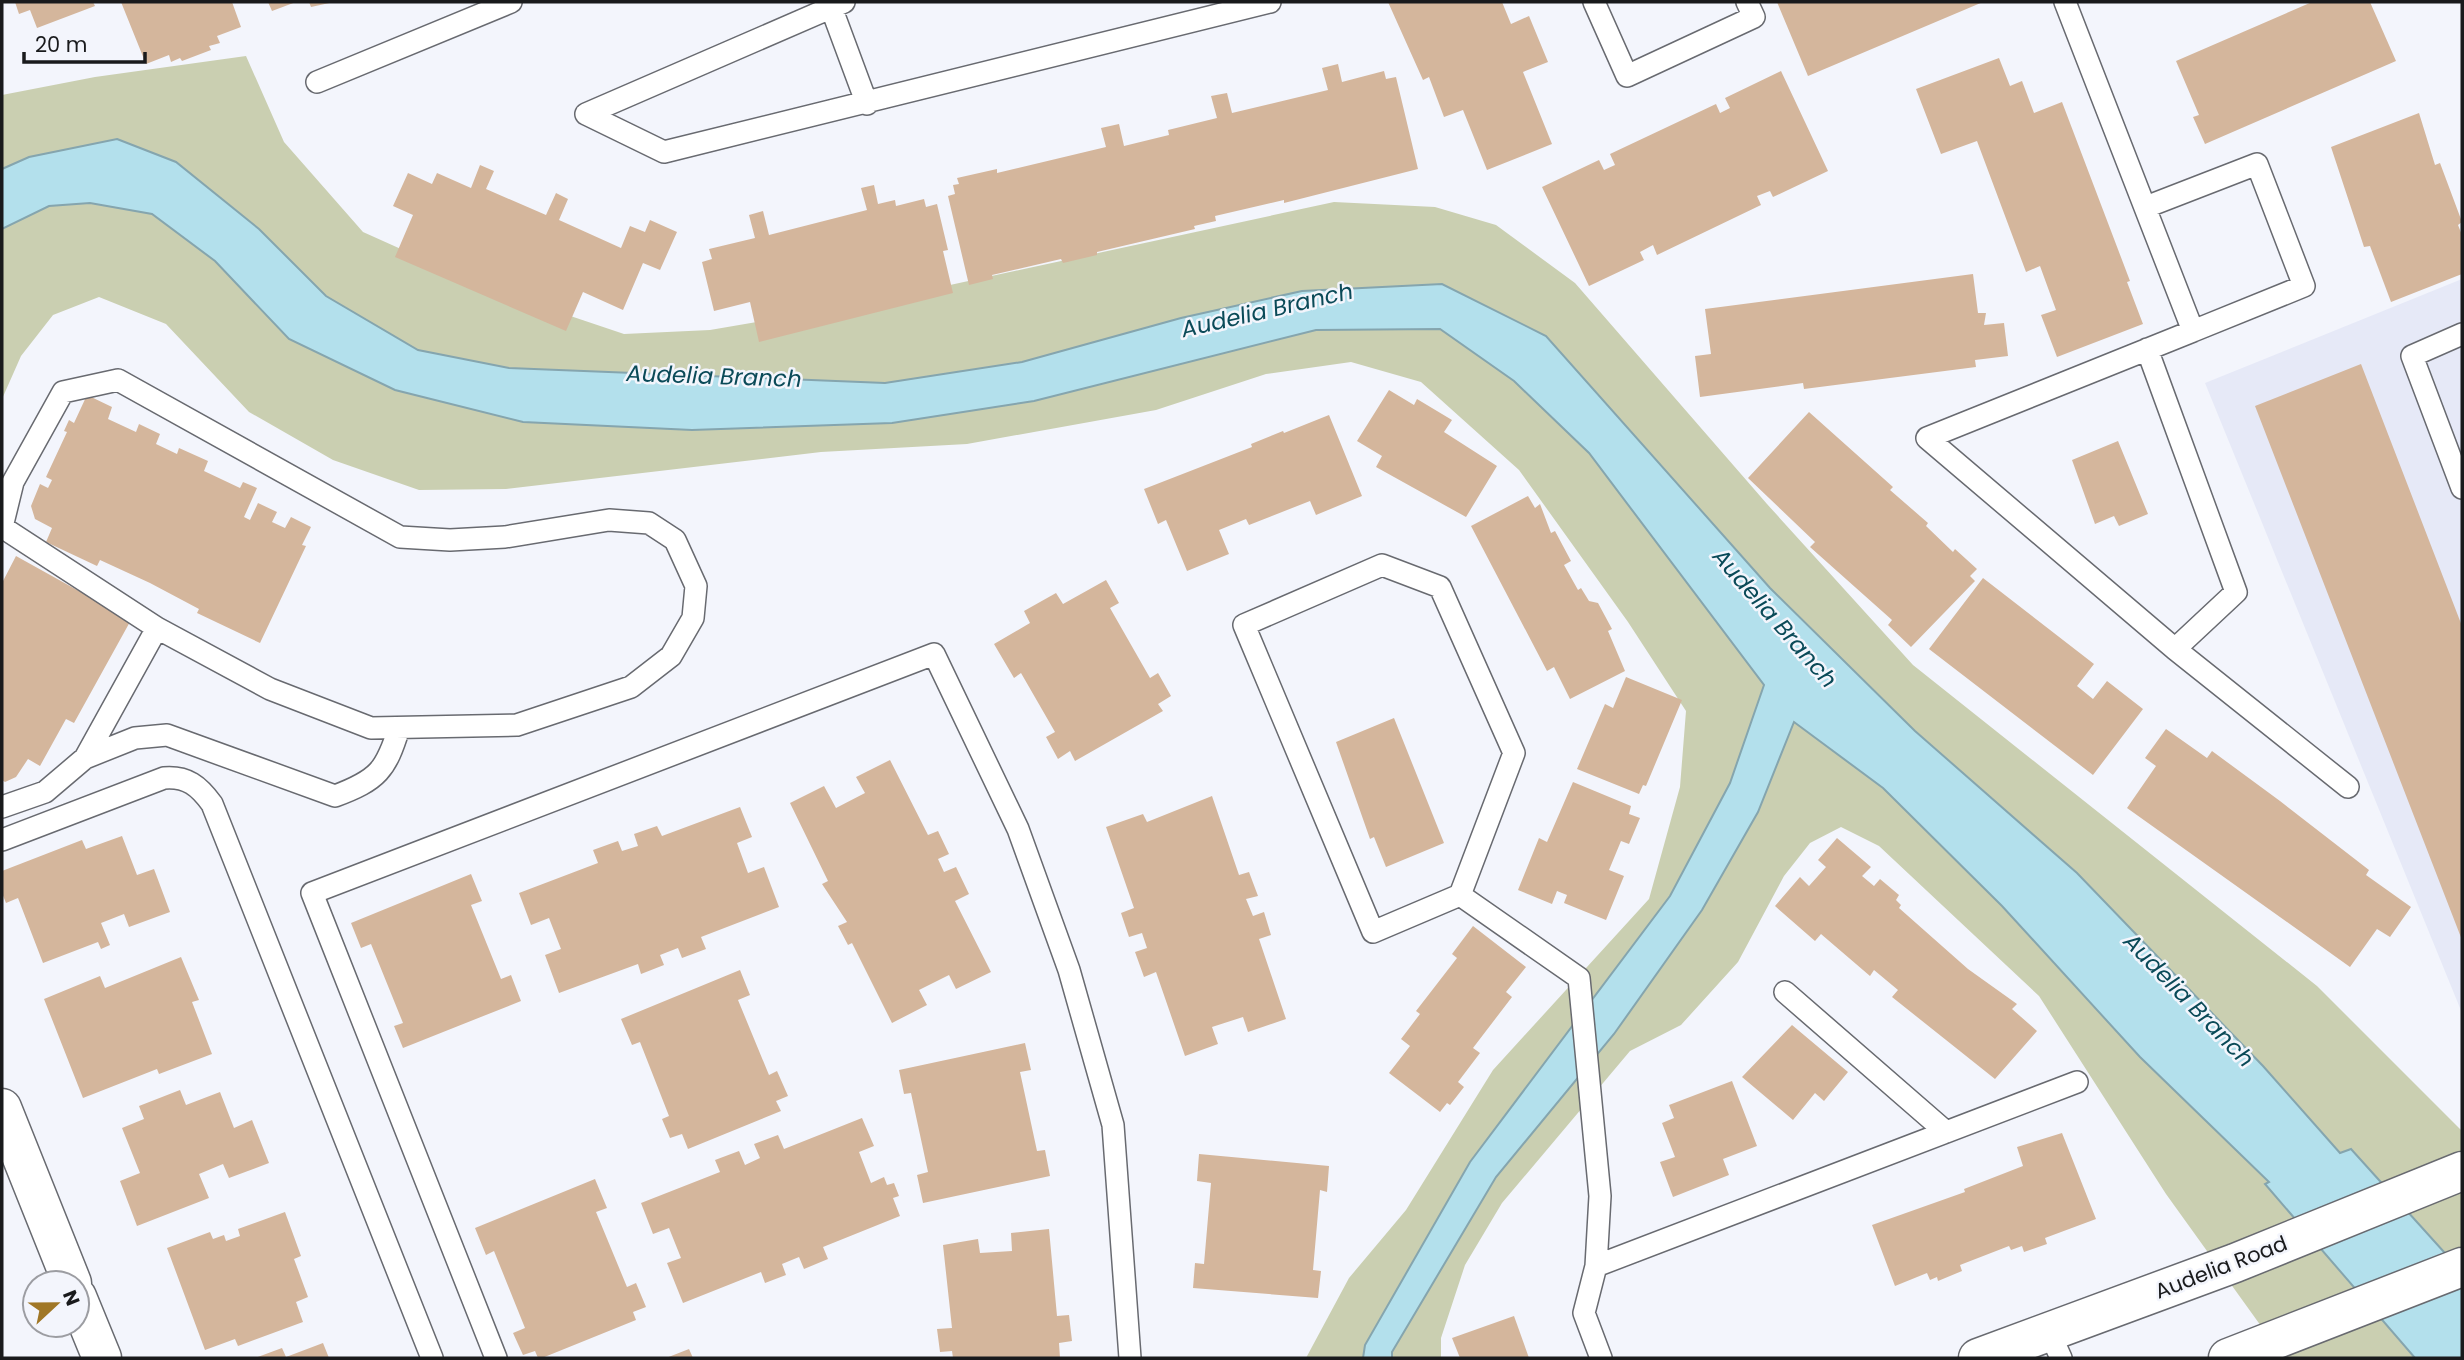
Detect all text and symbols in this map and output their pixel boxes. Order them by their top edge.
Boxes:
scale bar [24,21,145,65]
text: 20 m [35,30,88,59]
water label: Audelia Branch [1177,275,1356,346]
water label: Audelia Branch [625,357,802,395]
water label: Audelia Branch [1705,541,1845,695]
water label: Audelia Branch [2116,925,2261,1074]
street label: Audelia Road [2151,1228,2291,1306]
north arrow [21,1269,91,1339]
text: N [56,1286,86,1310]

